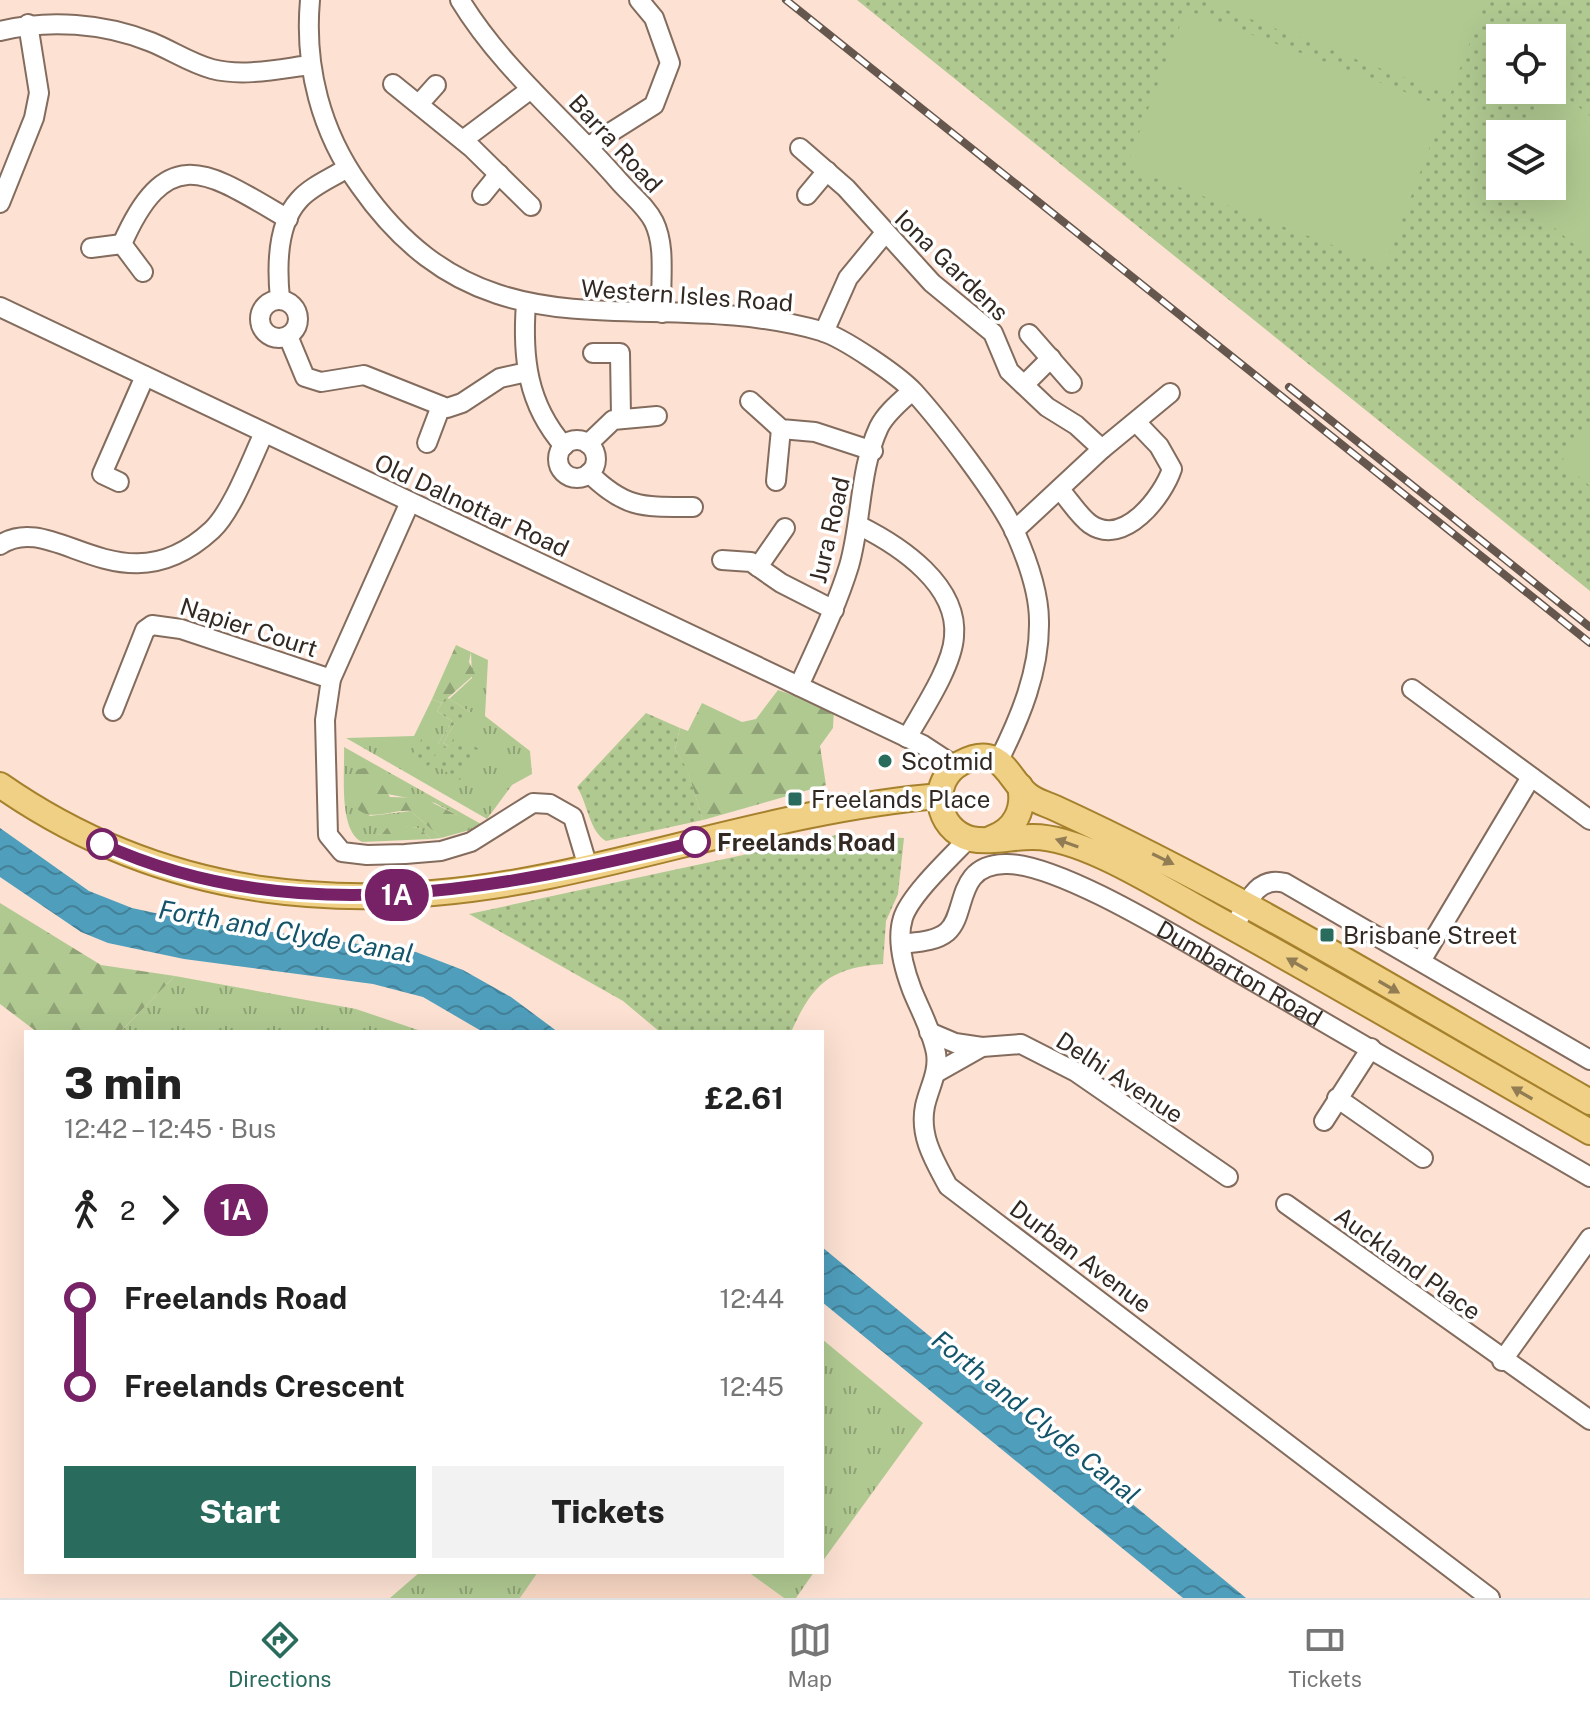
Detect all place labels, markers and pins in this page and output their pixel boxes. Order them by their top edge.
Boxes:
place label: Scotmid [901,747,993,775]
marker: Scotmid [876,752,894,770]
place label: Freelands Place [811,785,990,813]
marker: Freelands Place [786,790,804,808]
marker: Freelands Road [680,827,710,857]
place label: Freelands Road [717,828,896,856]
unlabelled marker [87,829,117,859]
place label: Brisbane Street [1343,921,1517,949]
marker: Brisbane Street [1318,926,1336,944]

